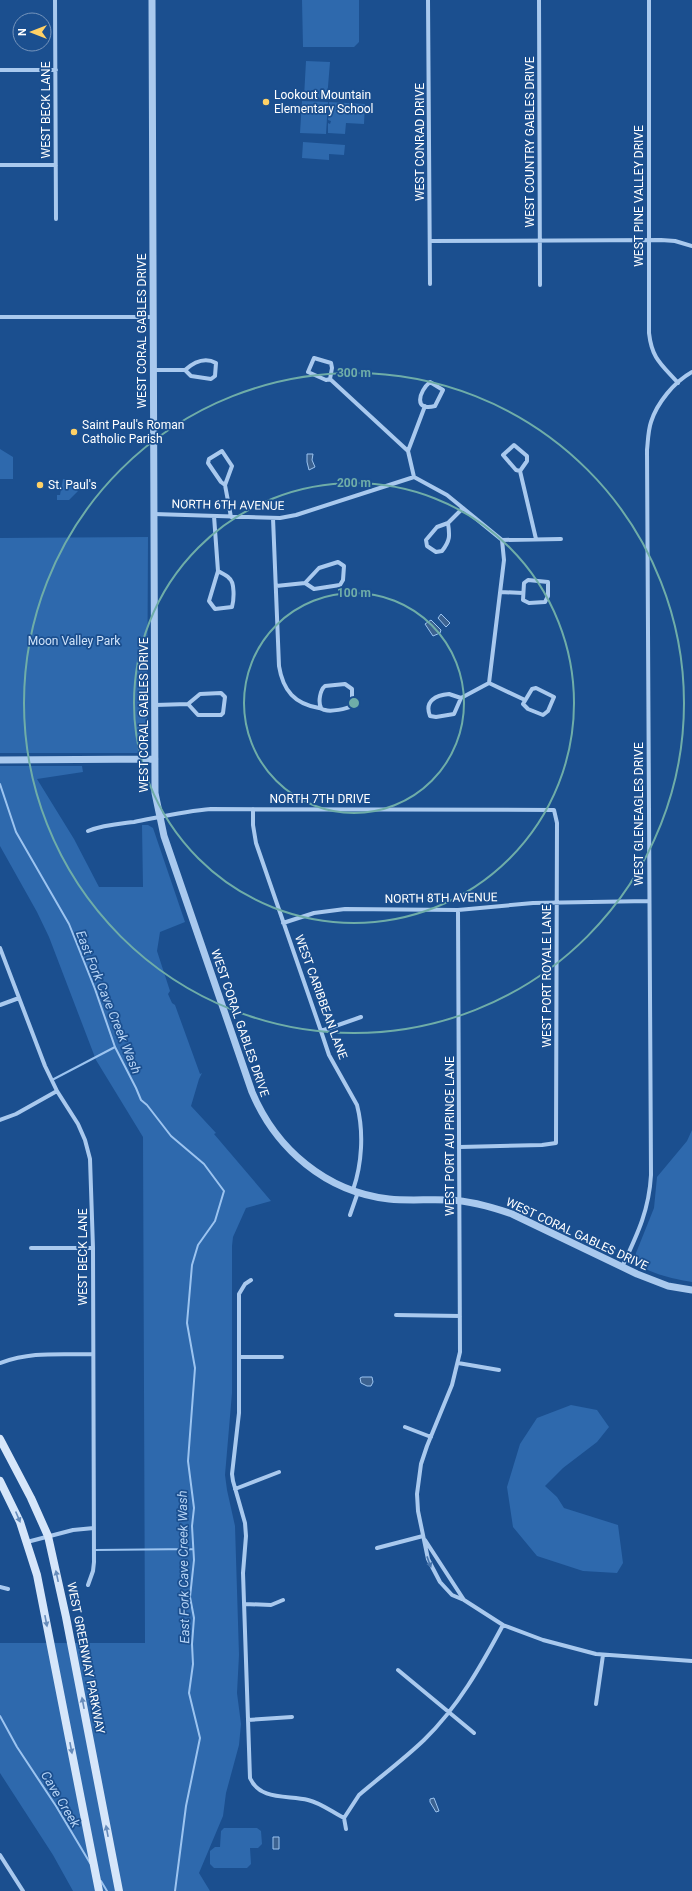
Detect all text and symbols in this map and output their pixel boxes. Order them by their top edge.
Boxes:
north arrow [12,12,52,52]
text: N [16,28,29,36]
street label: WEST COUNTRY GABLES DRIVE [523,56,537,228]
street label: WEST BECK LANE [39,61,53,158]
street label: WEST CONRAD DRIVE [413,83,427,201]
place label: Lookout Mountain Elementary School [274,88,374,116]
marker: Lookout Mountain Elementary School [261,97,271,107]
street label: WEST PINE VALLEY DRIVE [632,125,646,267]
street label: WEST CORAL GABLES DRIVE [135,253,149,409]
text: 300 m [337,366,371,380]
place label: Saint Paul's Roman Catholic Parish [82,418,184,446]
marker: Saint Paul's Roman Catholic Parish [69,427,79,437]
text: 200 m [337,476,371,490]
place label: St. Paul's [48,478,97,492]
marker: St. Paul's [35,480,45,490]
street label: NORTH 6TH AVENUE [171,497,285,513]
text: 100 m [337,586,371,600]
park label: Moon Valley Park [28,634,121,648]
street label: WEST CORAL GABLES DRIVE [137,637,151,793]
centre of rings [347,696,361,710]
street label: WEST GLENEAGLES DRIVE [632,742,646,886]
street label: NORTH 7TH DRIVE [270,792,371,806]
street label: NORTH 8TH AVENUE [384,890,498,906]
street label: WEST PORT ROYALE LANE [540,904,554,1048]
water label: East Fork Cave Creek Wash [73,928,144,1076]
street label: WEST CARIBBEAN LANE [292,933,350,1061]
street label: WEST CORAL GABLES DRIVE [208,947,272,1099]
street label: WEST PORT AU PRINCE LANE [443,1056,457,1216]
street label: WEST CORAL GABLES DRIVE [504,1195,650,1273]
street label: WEST BECK LANE [76,1208,90,1305]
water label: East Fork Cave Creek Wash [175,1490,192,1644]
one-way arrow [15,1511,21,1523]
one-way arrow [427,1556,433,1568]
one-way arrow [54,1569,60,1582]
street label: WEST GREENWAY PARKWAY [64,1581,108,1736]
one-way arrow [44,1614,50,1627]
one-way arrow [79,1697,85,1709]
one-way arrow [68,1742,74,1754]
water label: Cave Creek [38,1768,84,1831]
one-way arrow [104,1825,110,1837]

